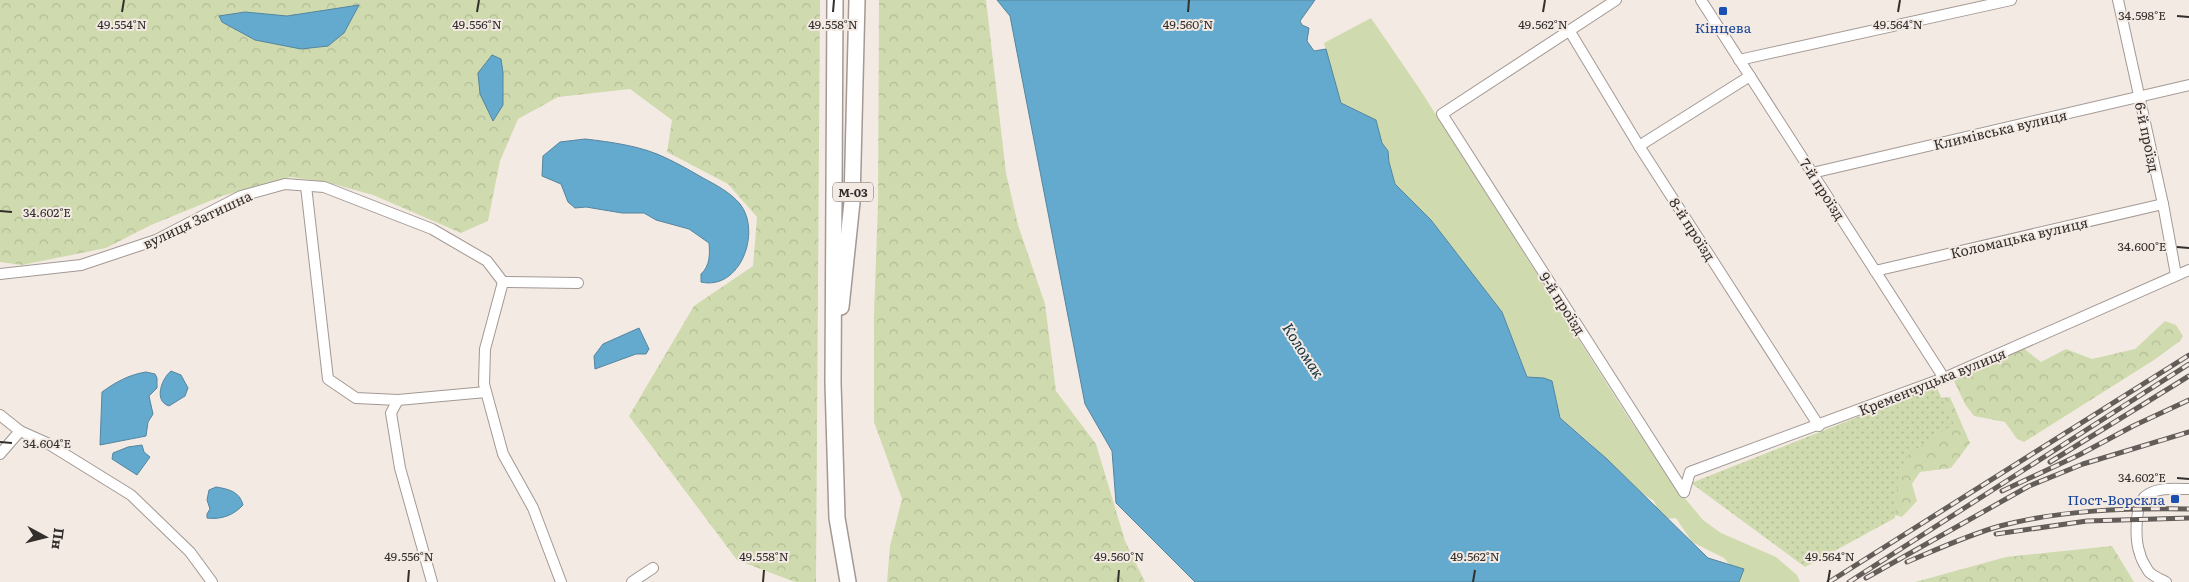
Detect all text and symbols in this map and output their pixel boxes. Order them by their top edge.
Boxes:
marker: Кінцева [1717,5,1729,17]
text: 34.598°E [2118,6,2166,24]
text: 49.554°N [97,15,147,33]
text: 49.556°N [452,15,502,33]
text: 49.558°N [808,15,858,33]
text: 49.560°N [1163,15,1213,33]
text: 49.562°N [1518,15,1568,33]
text: 49.564°N [1873,15,1923,33]
place label: Кінцева [1695,17,1752,37]
street label: 6-й проїзд [2131,100,2165,174]
street label: Климівська вулиця [1931,104,2069,154]
street label: 7-й проїзд [1796,154,1850,224]
road number: М-03 [833,182,873,202]
street label: вулиця Затишна [139,185,255,253]
street label: 8-й проїзд [1665,194,1721,264]
text: 34.602°E [23,203,71,221]
street label: Коломацька вулиця [1948,211,2090,263]
text: 34.600°E [2118,237,2167,255]
street label: 9-й проїзд [1535,268,1591,338]
water label: Коломак [1277,318,1331,382]
street label: Кременчуцька вулиця [1855,342,2009,420]
text: 34.604°E [23,434,72,452]
text: 34.602°E [2118,468,2166,486]
place label: Пост-Ворскла [2068,489,2165,509]
marker: Пост-Ворскла [2169,493,2181,505]
north arrow [20,512,70,562]
text: Пн [48,527,70,551]
text: 49.556°N [384,547,434,565]
text: 49.558°N [739,547,789,565]
text: 49.560°N [1094,547,1144,565]
text: 49.562°N [1450,547,1500,565]
text: 49.564°N [1805,547,1855,565]

